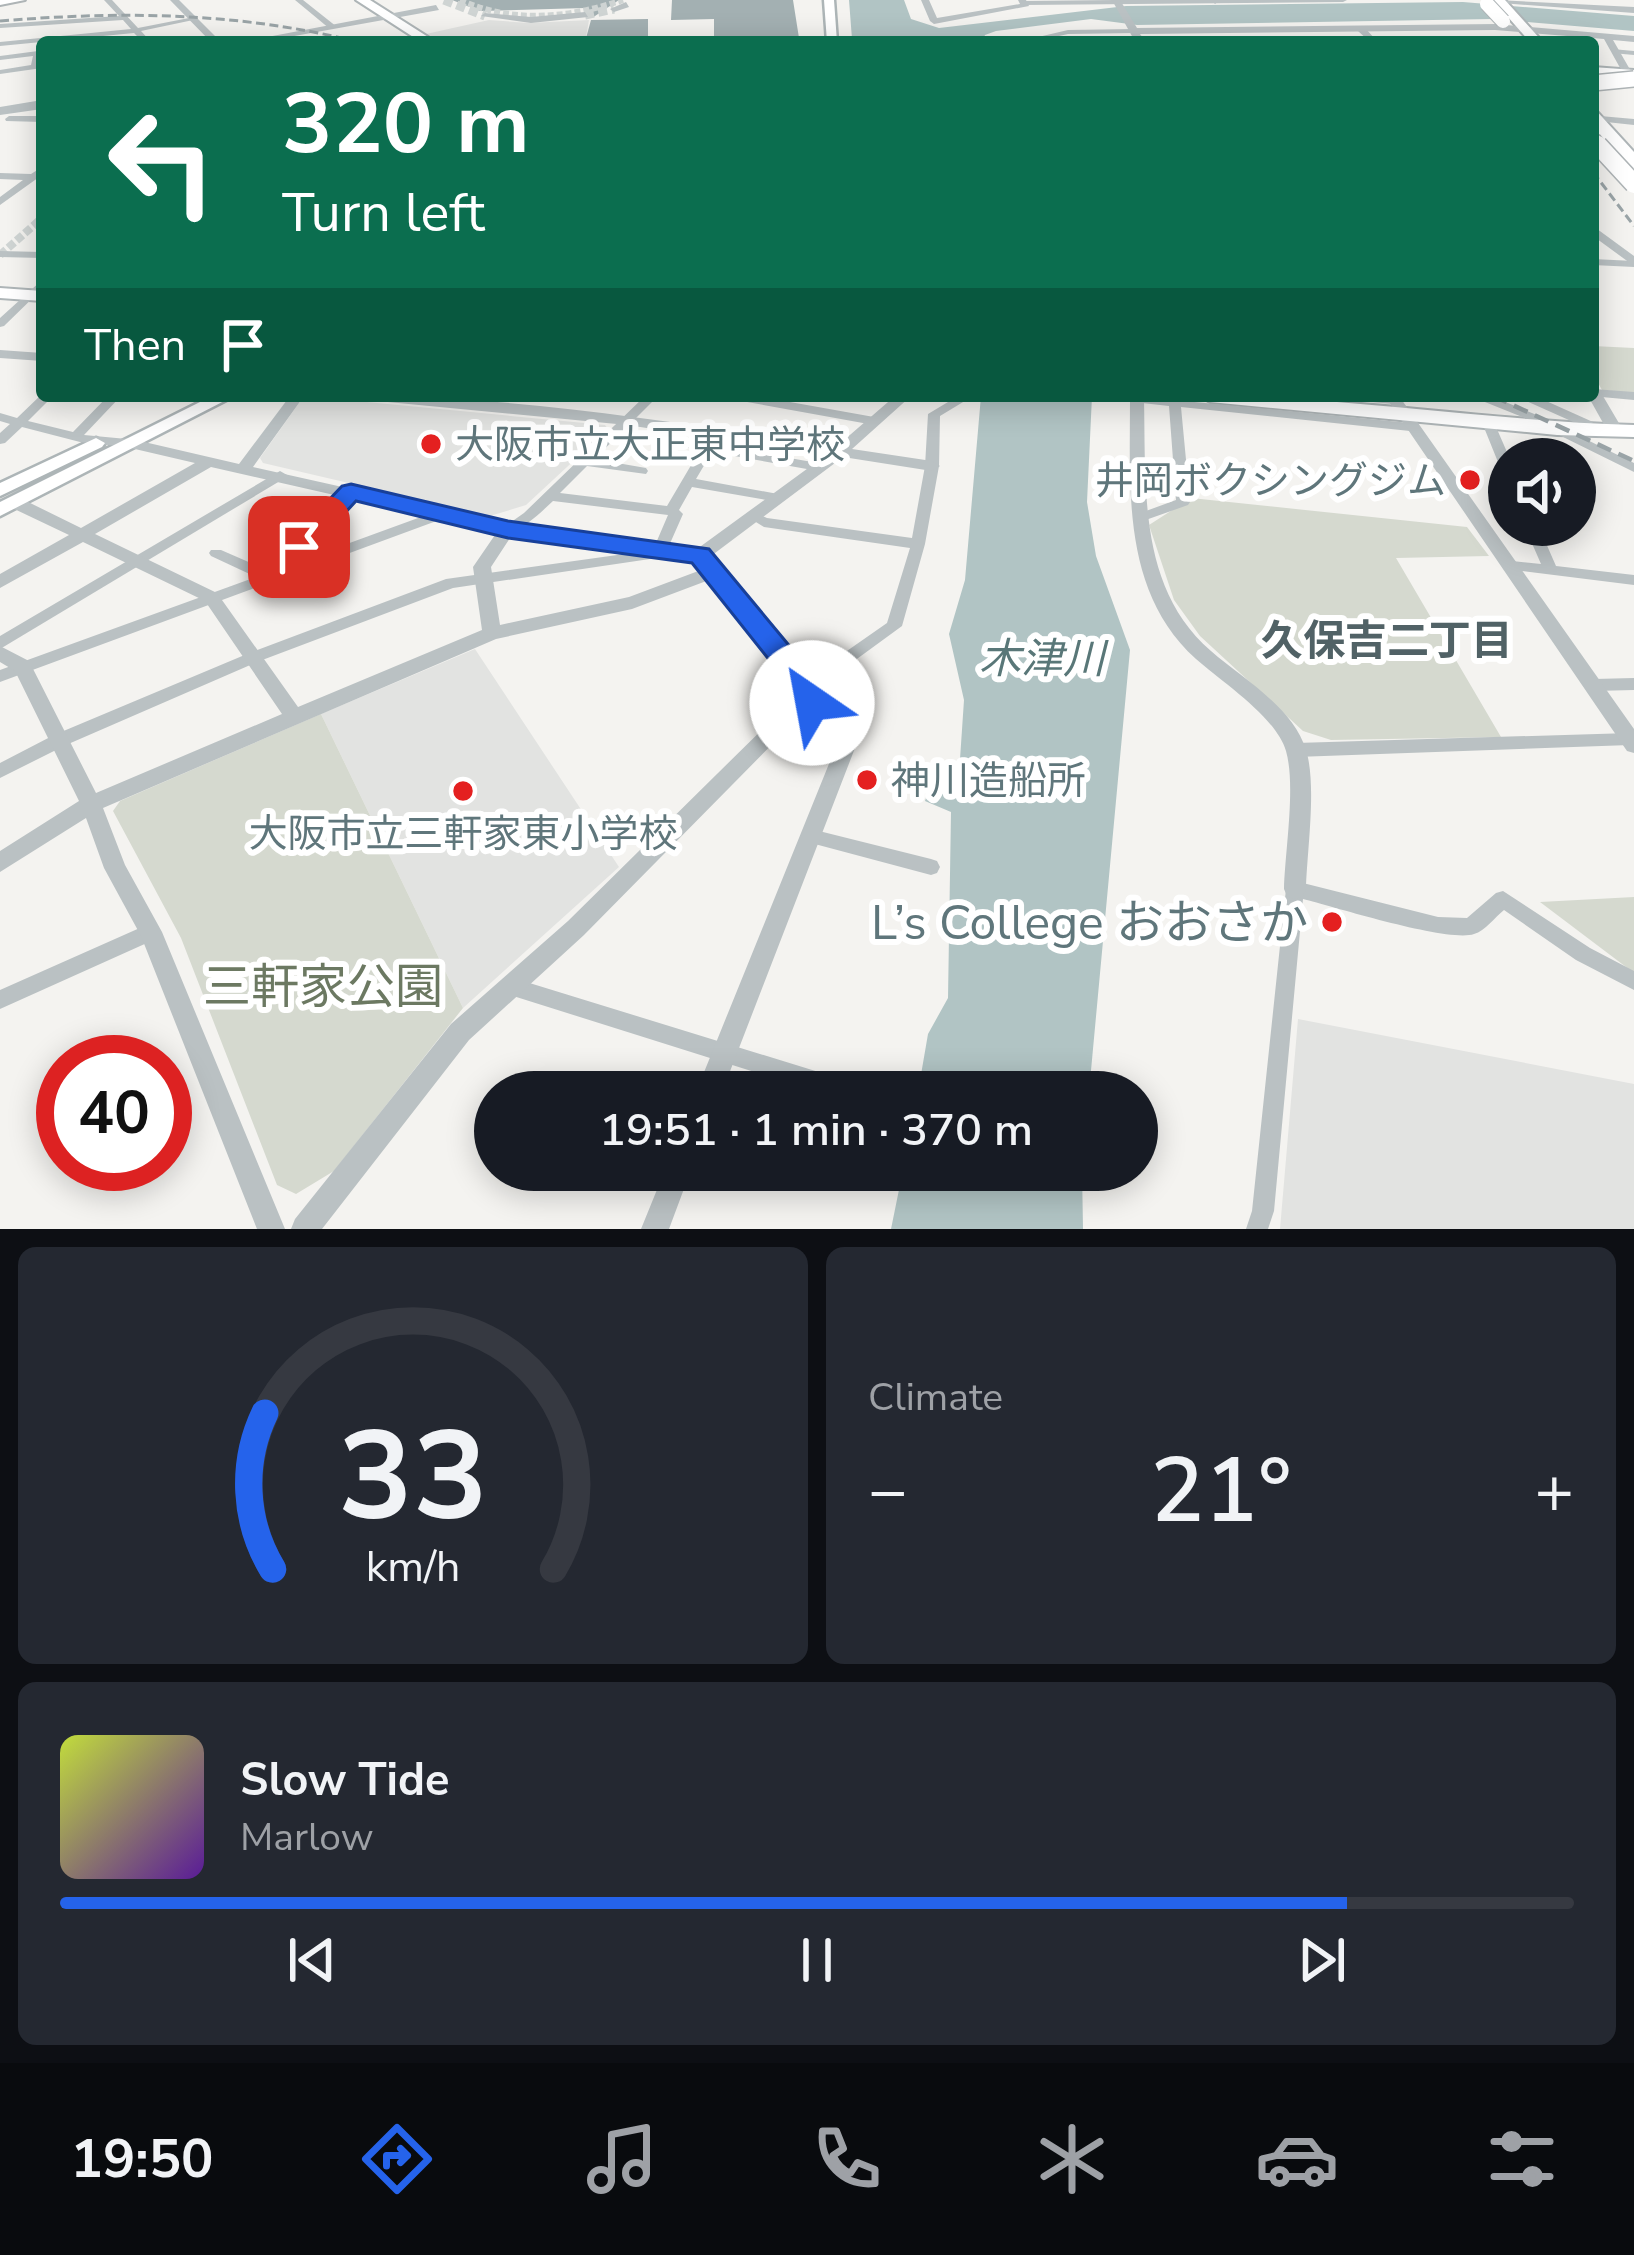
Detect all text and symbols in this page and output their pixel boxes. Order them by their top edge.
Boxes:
text: 320 m [282,67,530,182]
icon: left [84,84,240,240]
text: Turn left [282,176,485,250]
icon: arrive [210,312,276,378]
text: Then [84,315,186,376]
place label: 大阪市立大正東中学校 [455,419,845,472]
marker: 大阪市立大正東中学校 [418,431,444,457]
map controls [1488,438,1596,546]
button: sound [1488,438,1596,546]
place label: 井岡ボクシングジム [1095,455,1446,508]
marker: 井岡ボクシングジム [1457,467,1483,493]
pin [248,496,350,598]
icon: arrive [266,514,332,580]
district label: 久保吉二丁目 [1261,613,1513,670]
water label: 木津川 [979,631,1109,688]
position arrow [749,640,875,766]
place label: 神川造船所 [891,755,1086,808]
marker: 神川造船所 [854,767,880,793]
marker: 大阪市立三軒家東小学校 [450,778,476,804]
place label: 大阪市立三軒家東小学校 [248,808,678,861]
place label: L’s College おおさか [871,890,1308,956]
marker: L’s College おおさか [1319,909,1345,935]
park label: 三軒家公園 [203,954,443,1020]
speed limit sign: 40 [36,1035,192,1191]
text: 19:51 · 1 min · 370 m [599,1100,1033,1161]
text: Climate [868,1371,1003,1424]
text: 33 [338,1392,488,1562]
text: 21° [1150,1430,1292,1553]
text: − [868,1446,908,1536]
text: + [1534,1446,1574,1536]
text: km/h [366,1537,460,1595]
text: Slow Tide [240,1750,449,1811]
text: Marlow [240,1811,374,1864]
icon: previous [279,1927,345,1993]
icon: pause [784,1927,850,1993]
icon: next [1289,1927,1355,1993]
icon: directions [355,2117,439,2201]
icon: music [580,2117,664,2201]
icon: phone [805,2117,889,2201]
icon: climate [1030,2117,1114,2201]
icon: car [1255,2117,1339,2201]
icon: filters [1480,2117,1564,2201]
text: 19:50 [71,2122,214,2196]

